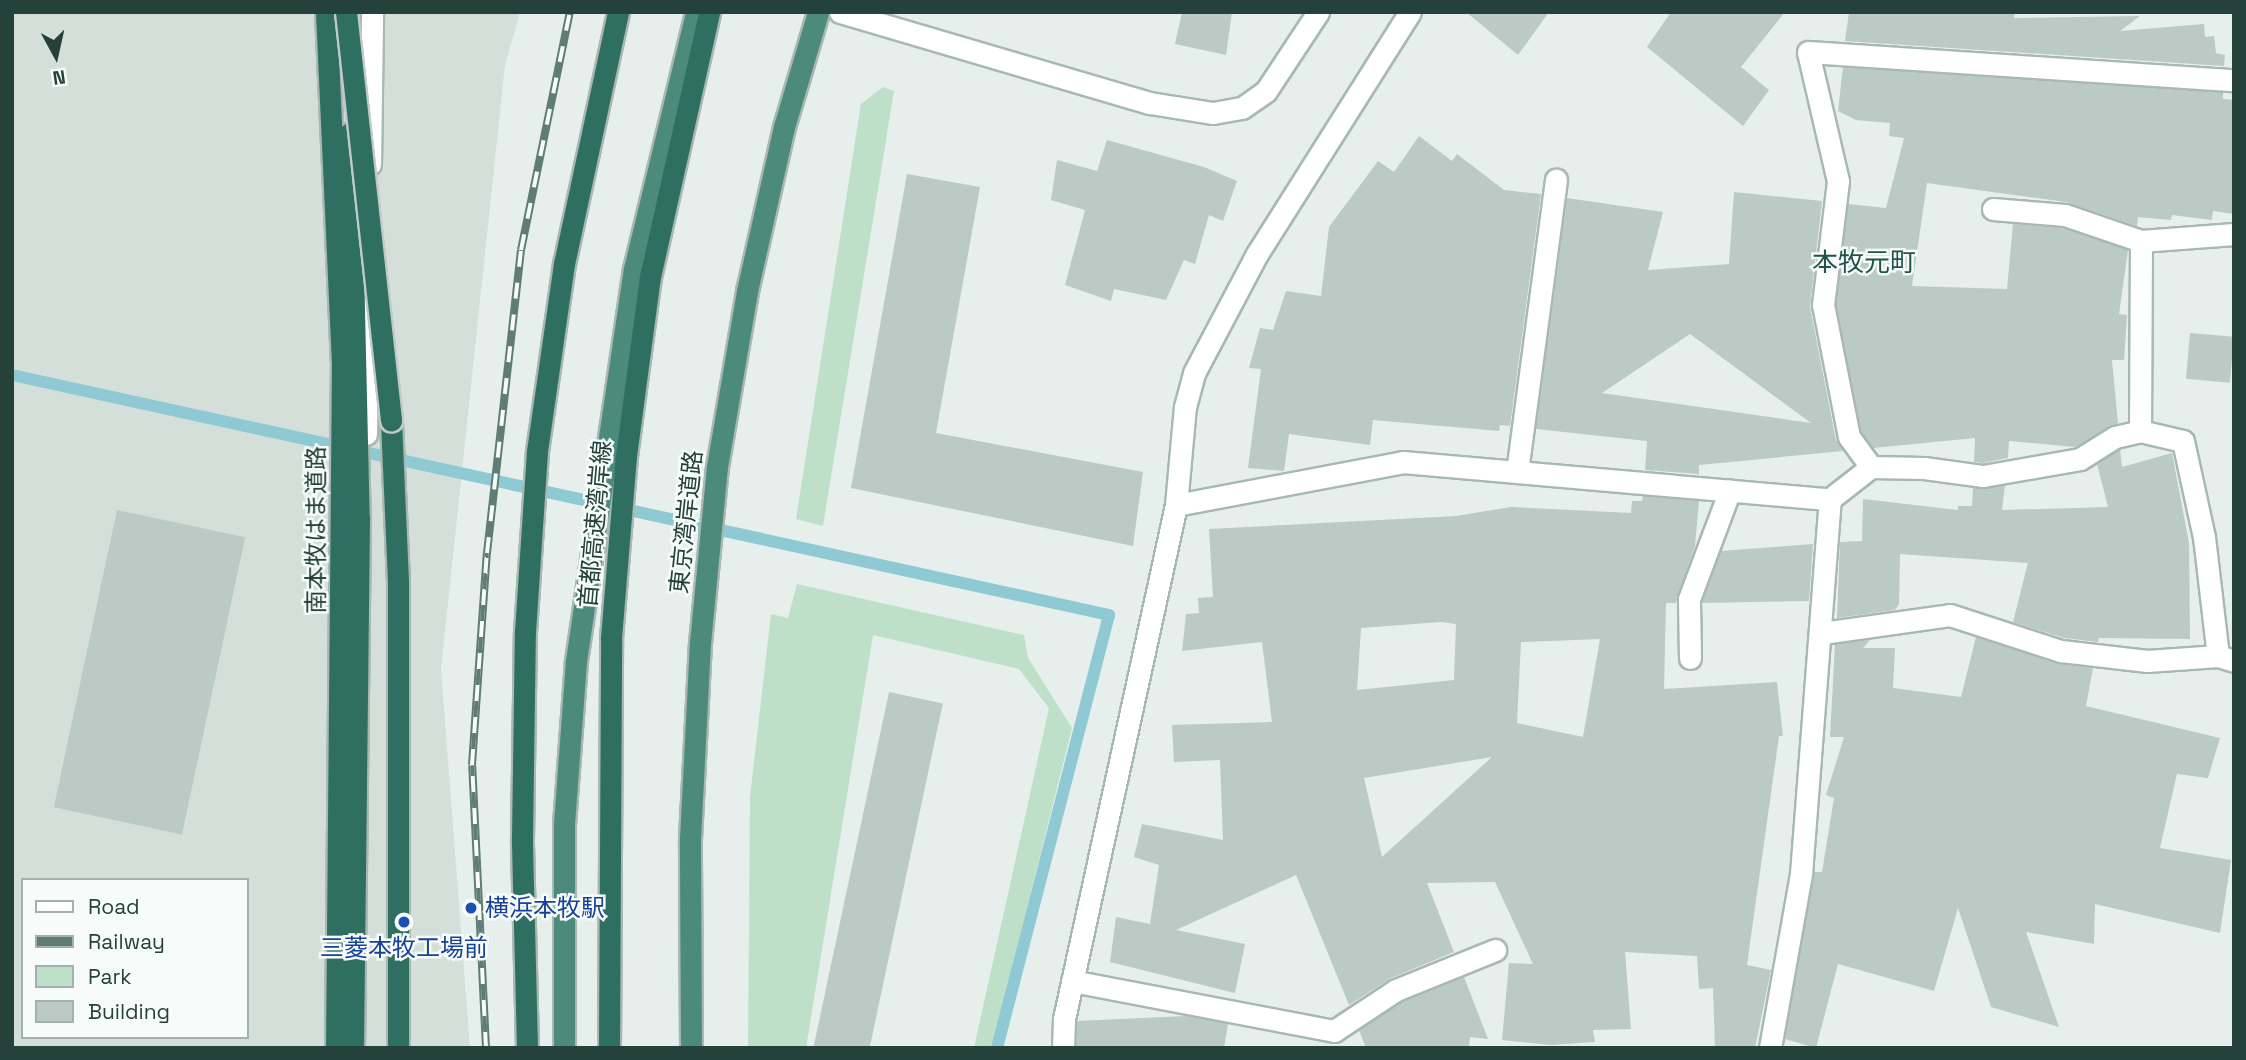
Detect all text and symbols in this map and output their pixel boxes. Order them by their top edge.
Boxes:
north arrow [21,21,91,91]
text: N [51,64,67,91]
district label: 本牧元町 [1812,247,1916,279]
street label: 首都高速湾岸線 [573,439,617,609]
street label: 南本牧はま道路 [302,446,330,614]
street label: 東京湾岸道路 [664,449,708,595]
legend [21,878,248,1039]
text: Road [88,893,140,920]
place label: 横浜本牧駅 [485,894,605,922]
marker: 横浜本牧駅 [463,900,479,916]
marker: 三菱本牧工場前 [396,914,412,930]
text: Railway [88,928,165,955]
place label: 三菱本牧工場前 [320,934,488,962]
text: Park [88,963,132,990]
text: Building [88,998,170,1025]

